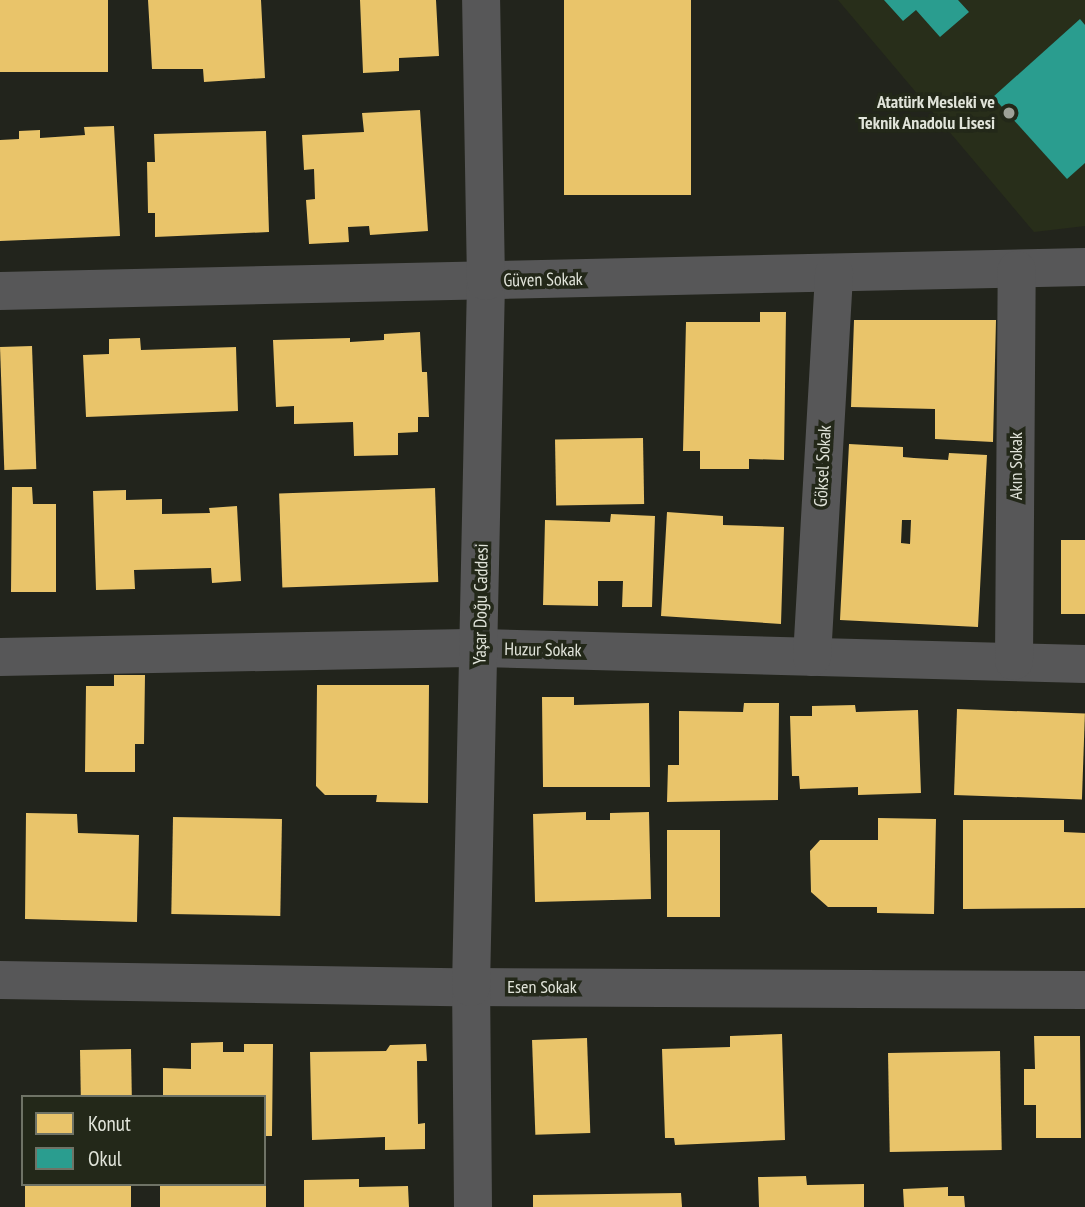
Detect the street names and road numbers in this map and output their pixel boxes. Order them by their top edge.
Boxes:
street label: Güven Sokak [503,269,583,291]
street label: Göksel Sokak [810,425,836,507]
street label: Akın Sokak [1005,432,1027,500]
street label: Yaşar Doğu Caddesi [469,543,493,665]
street label: Huzur Sokak [504,639,582,661]
street label: Esen Sokak [507,976,577,998]

